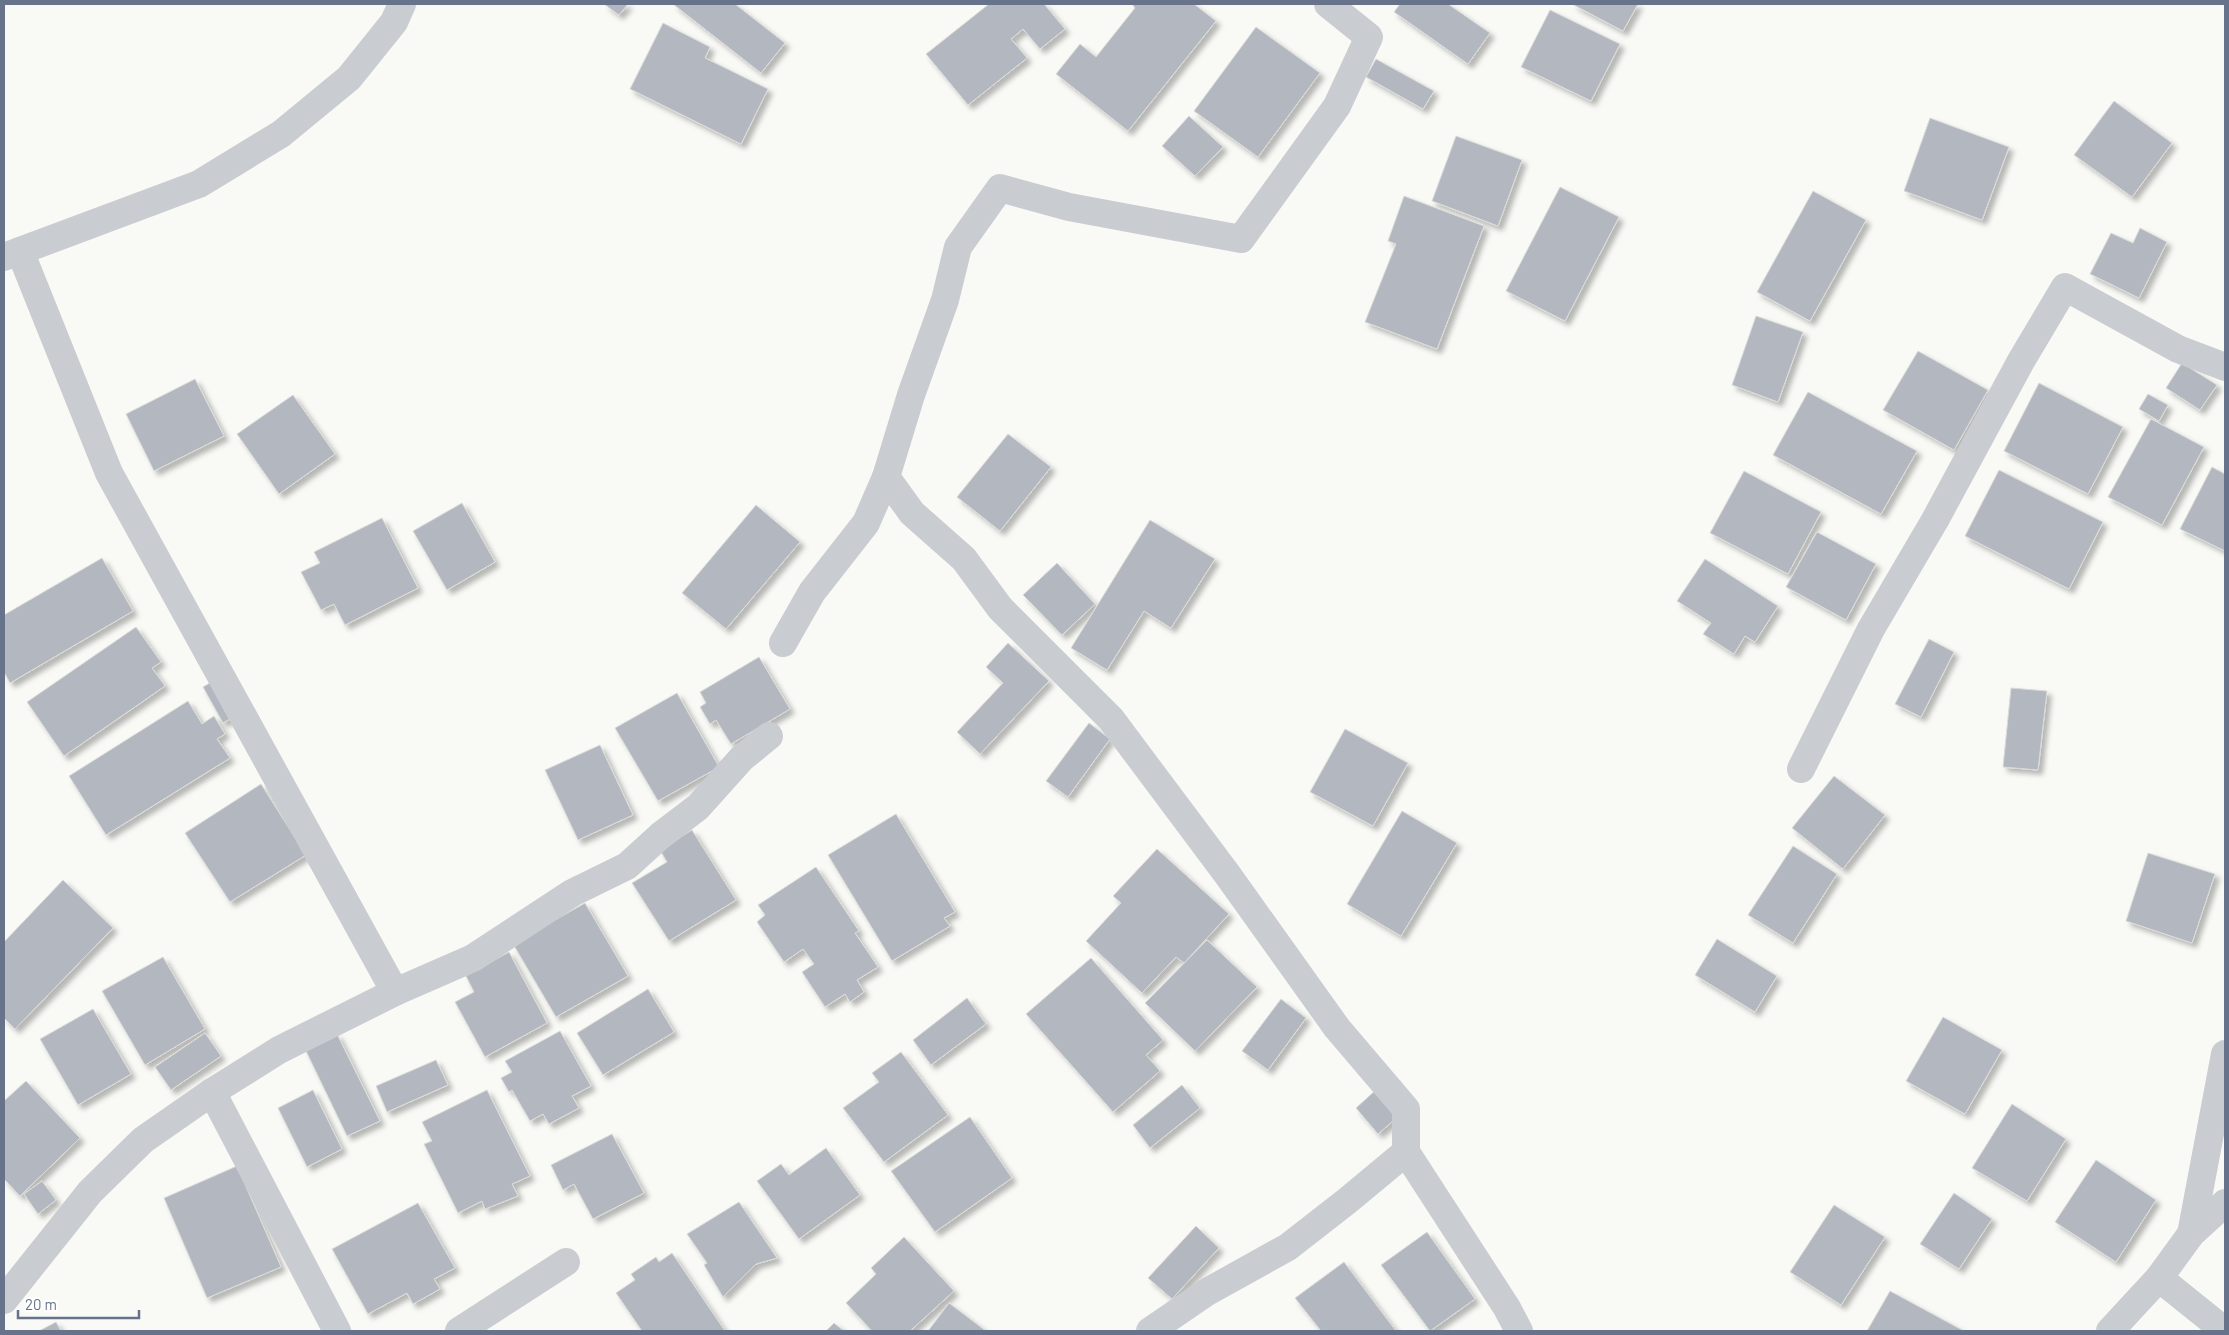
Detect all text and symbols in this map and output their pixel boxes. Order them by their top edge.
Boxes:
scale bar [18,1288,139,1320]
text: 20 m [25,1295,57,1313]

